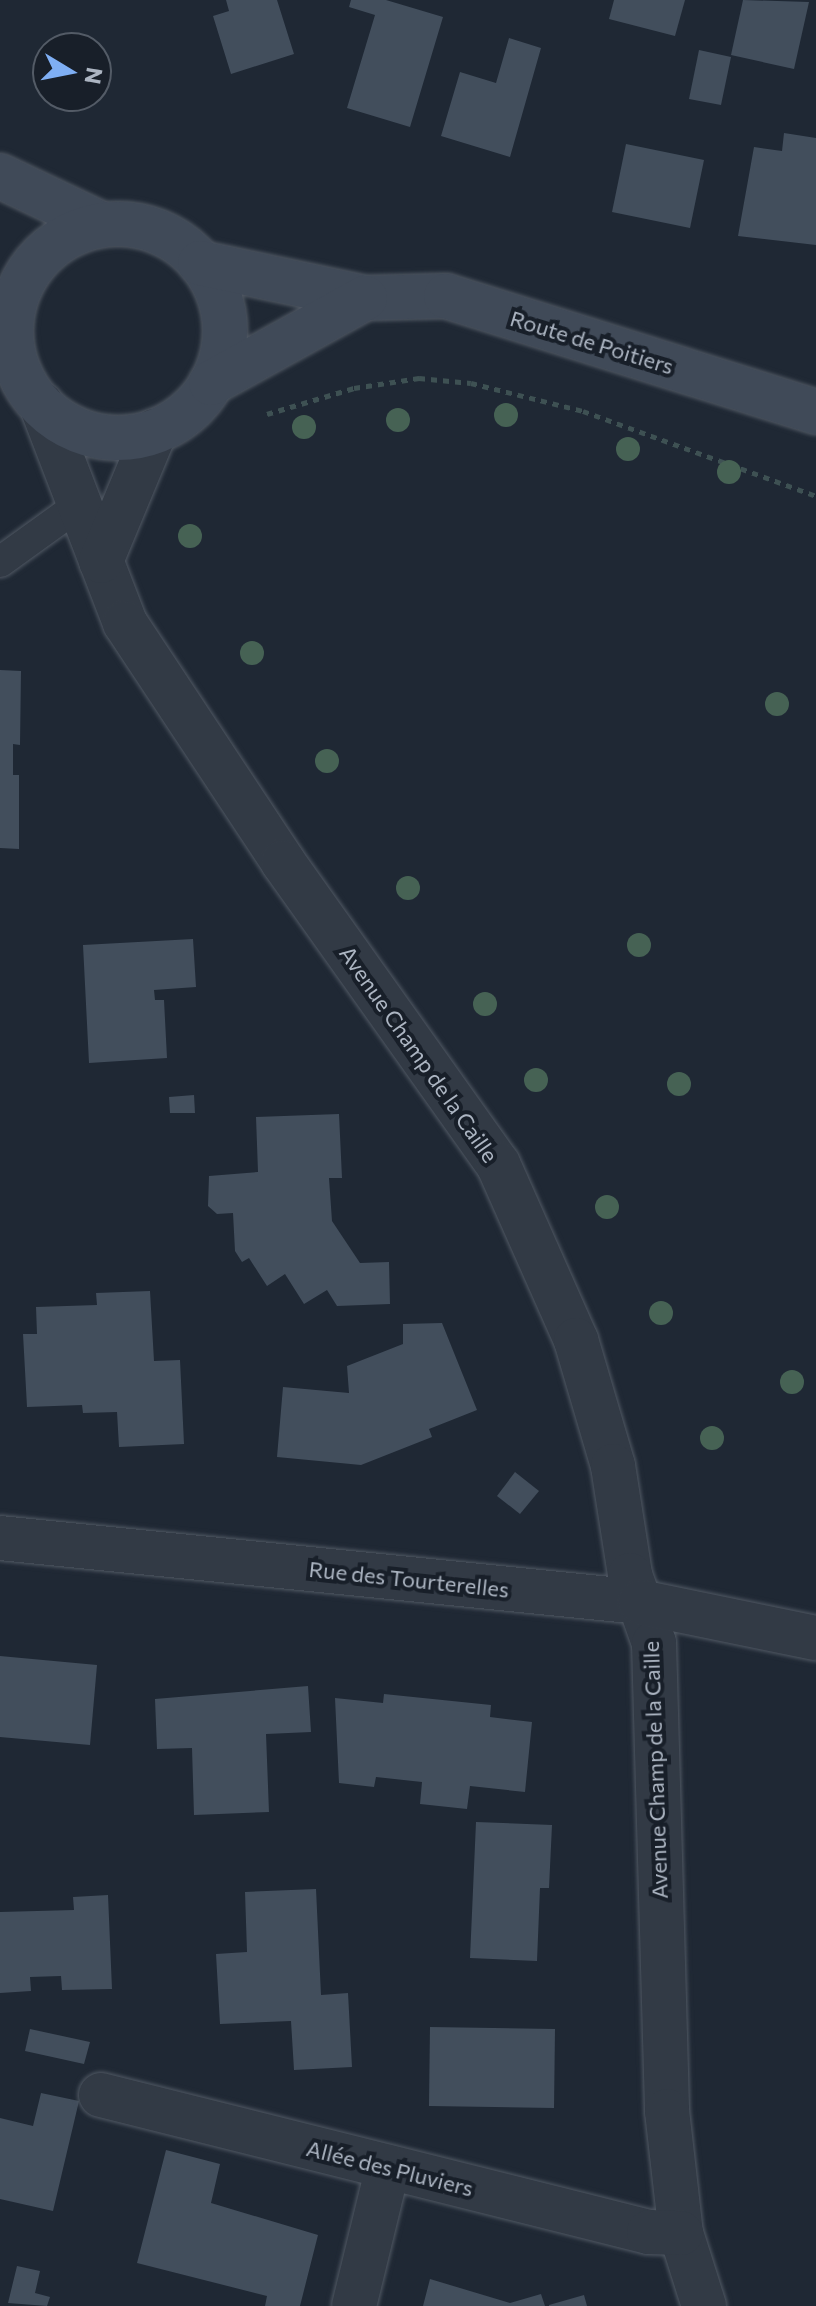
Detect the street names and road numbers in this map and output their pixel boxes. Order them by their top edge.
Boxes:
street label: Route de Poitiers [507,305,677,379]
street label: Avenue Champ de la Caille [334,941,504,1167]
street label: Rue des Tourterelles [308,1555,510,1603]
street label: Avenue Champ de la Caille [637,1641,673,1899]
street label: Allée des Pluviers [304,2135,476,2201]

